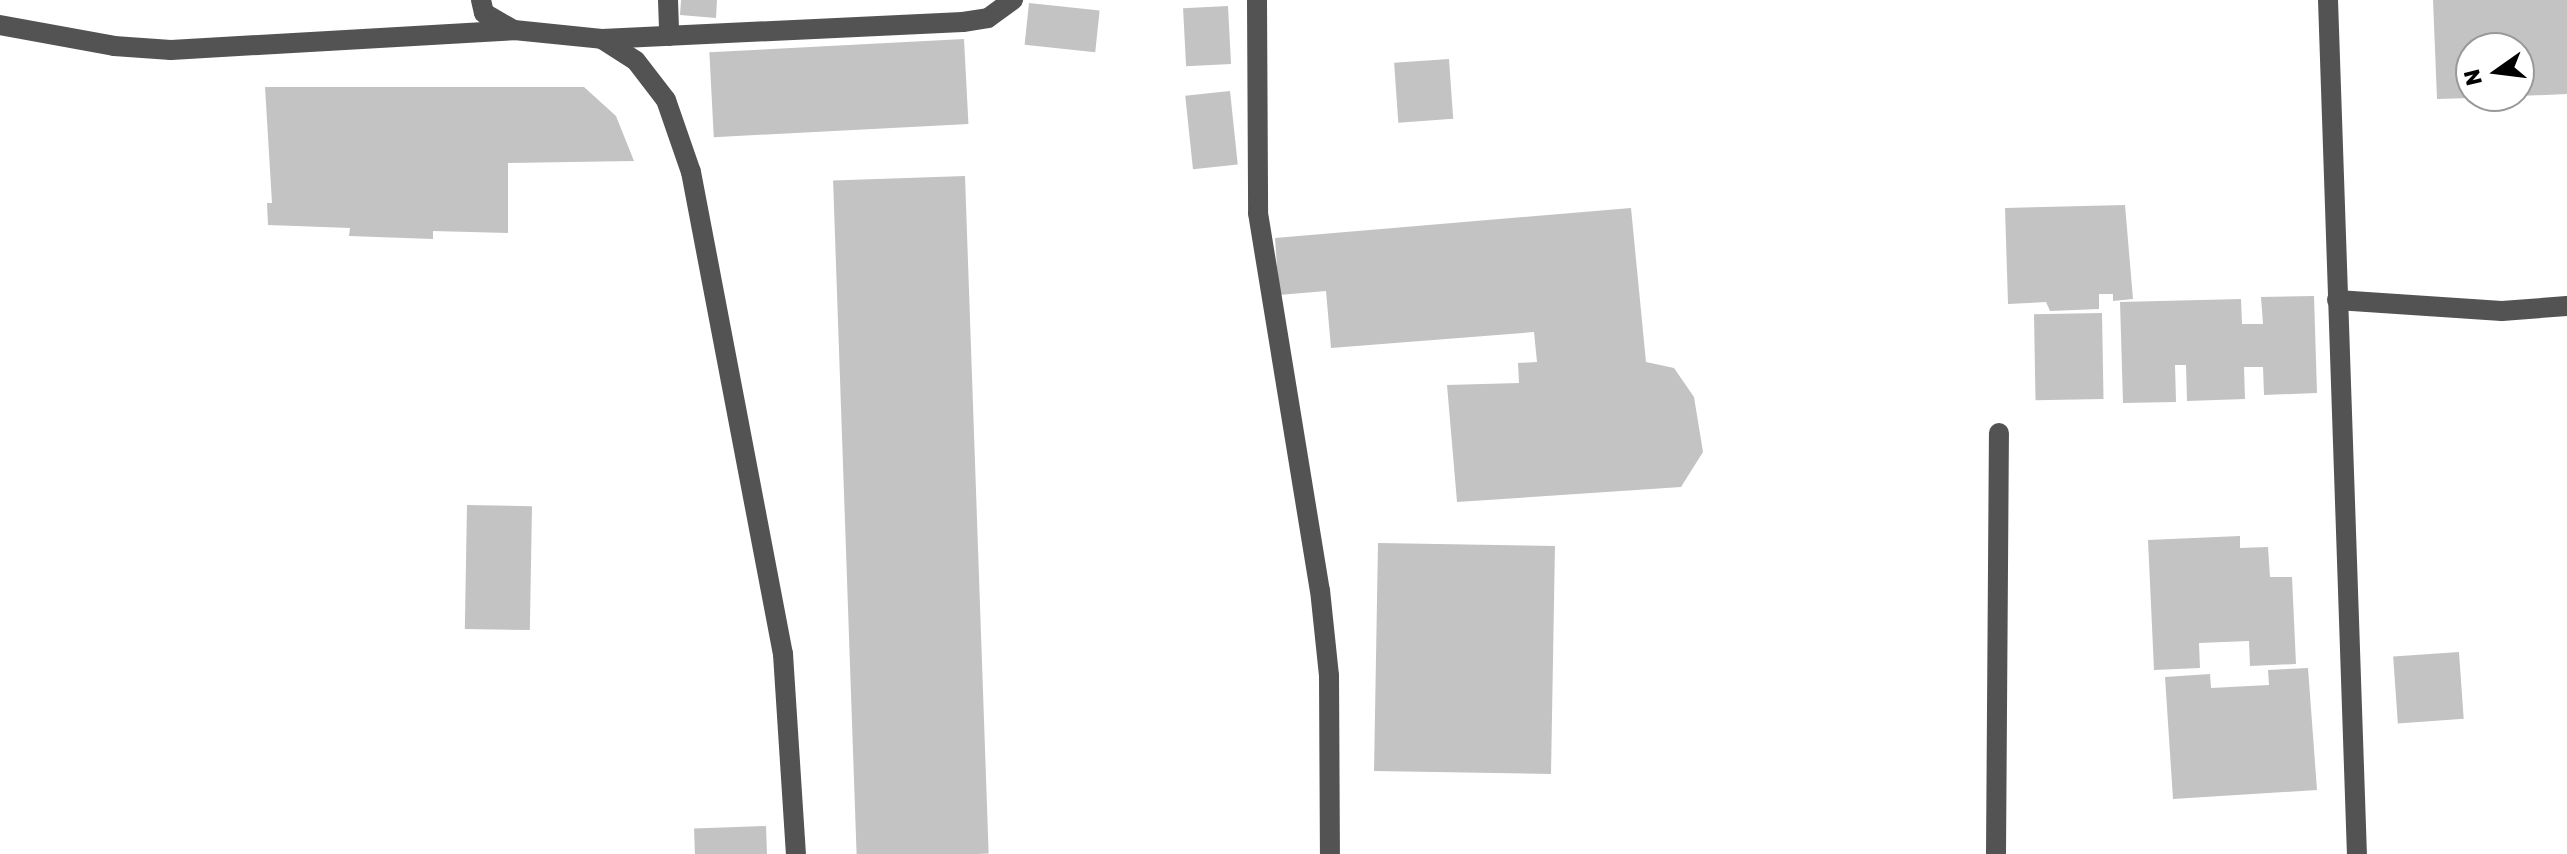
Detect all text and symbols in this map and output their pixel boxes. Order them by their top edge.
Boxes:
north arrow [2455,32,2535,112]
text: N [2458,67,2488,88]

